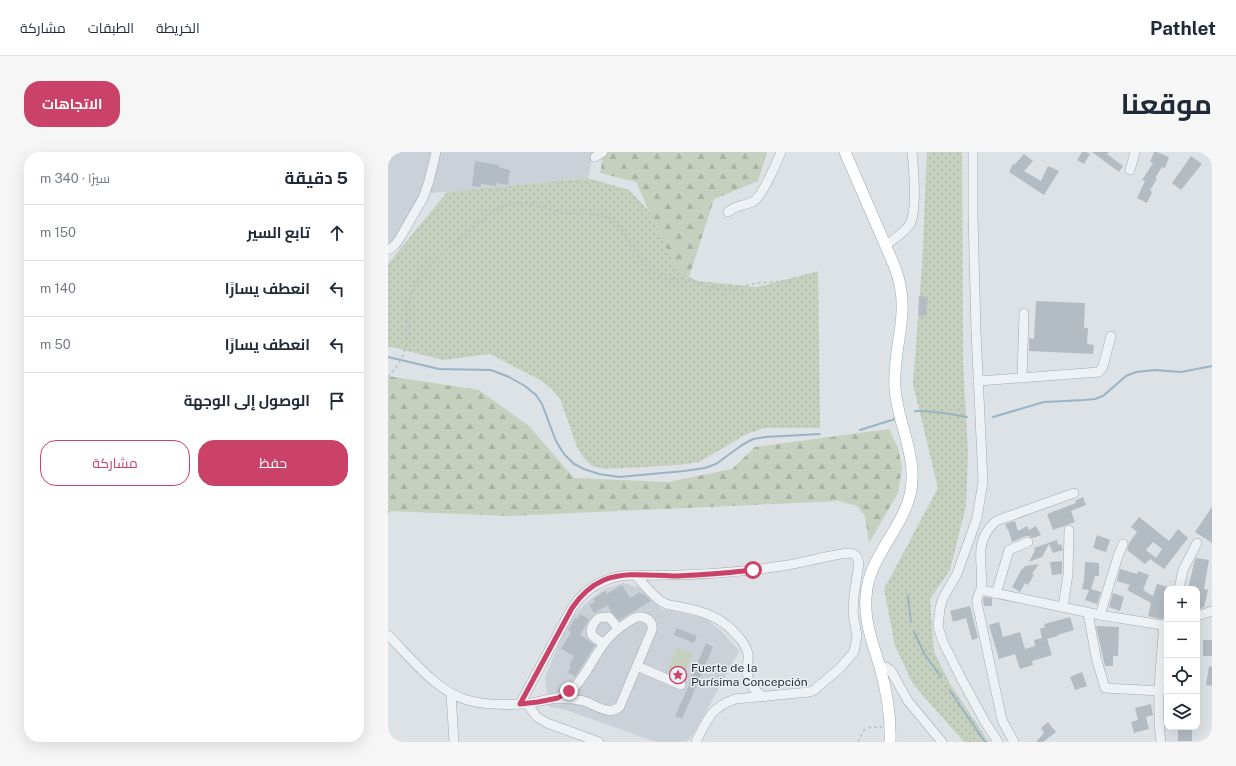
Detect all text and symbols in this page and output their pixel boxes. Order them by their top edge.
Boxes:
text: Pathlet [1150,17,1216,39]
text: مشاركة [20,20,66,36]
text: الطبقات [88,20,134,36]
text: الخريطة [156,20,200,36]
button: الاتجاهات [24,81,120,127]
text: موقعنا [1121,87,1212,120]
text: 5 دقيقة [285,168,348,188]
text: سيرًا · 340 m [40,171,110,186]
icon: ahead [326,222,348,244]
text: تابع السير [247,224,310,241]
text: 150 m [40,225,76,240]
icon: left [326,278,348,300]
text: انعطف يسارًا [225,280,310,297]
text: 140 m [40,281,76,296]
icon: left [326,334,348,356]
text: انعطف يسارًا [225,336,310,353]
text: 50 m [40,337,71,352]
icon: arrive [326,390,348,412]
text: الوصول إلى الوجهة [184,392,310,409]
button: مشاركة [40,440,190,486]
button: حفظ [198,440,348,486]
route start [744,561,762,579]
map controls [1164,586,1200,730]
button: + [1164,586,1200,622]
button: − [1164,622,1200,658]
button: locate [1164,658,1200,694]
place label: Fuerte de la Purísima Concepción [691,661,808,689]
place icon: Fuerte de la Purísima Concepción [668,665,688,685]
route end [560,682,578,700]
button: layers [1164,694,1200,730]

